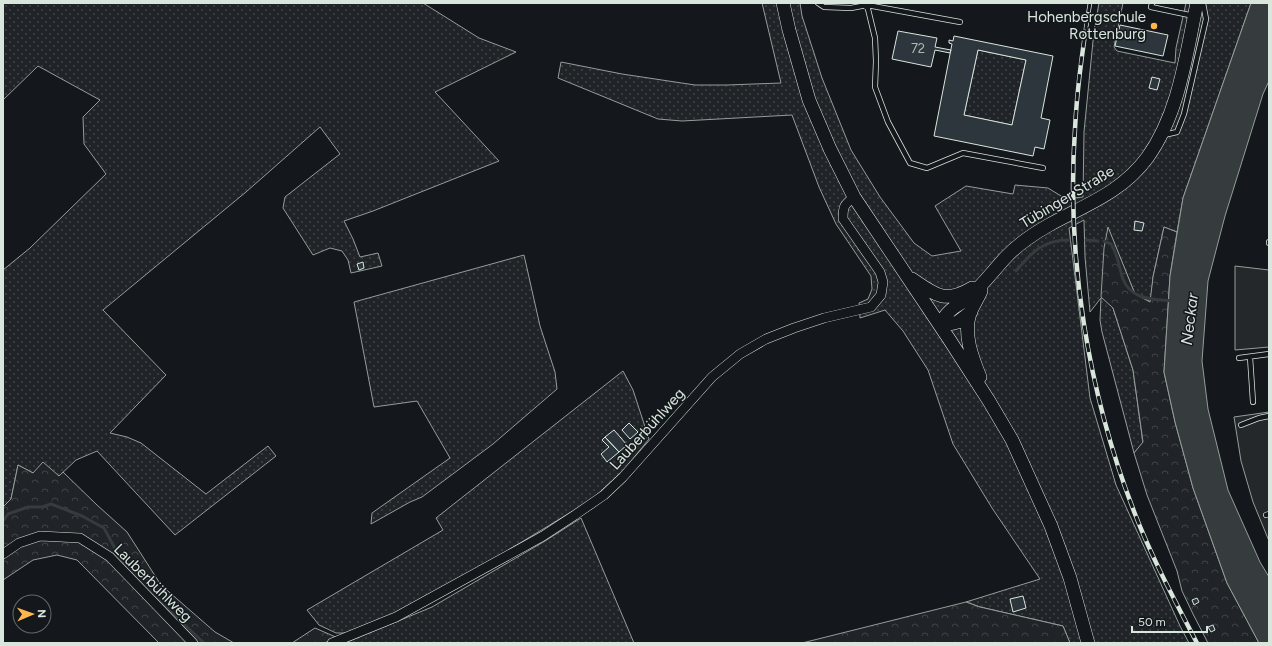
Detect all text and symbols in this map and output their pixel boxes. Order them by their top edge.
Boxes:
place label: Hohenbergschule Rottenburg [1027,8,1146,43]
marker: Hohenbergschule Rottenburg [1149,21,1159,31]
house number: 72 [911,41,925,56]
street label: Tübinger Straße [1017,162,1117,232]
water label: Neckar [1177,291,1202,346]
street label: Lauberbühlweg [606,385,688,473]
street label: Lauberbühlweg [110,540,196,626]
north arrow [12,594,52,634]
scale bar [1132,608,1207,634]
text: N [35,609,48,618]
text: 50 m [1138,615,1166,629]

